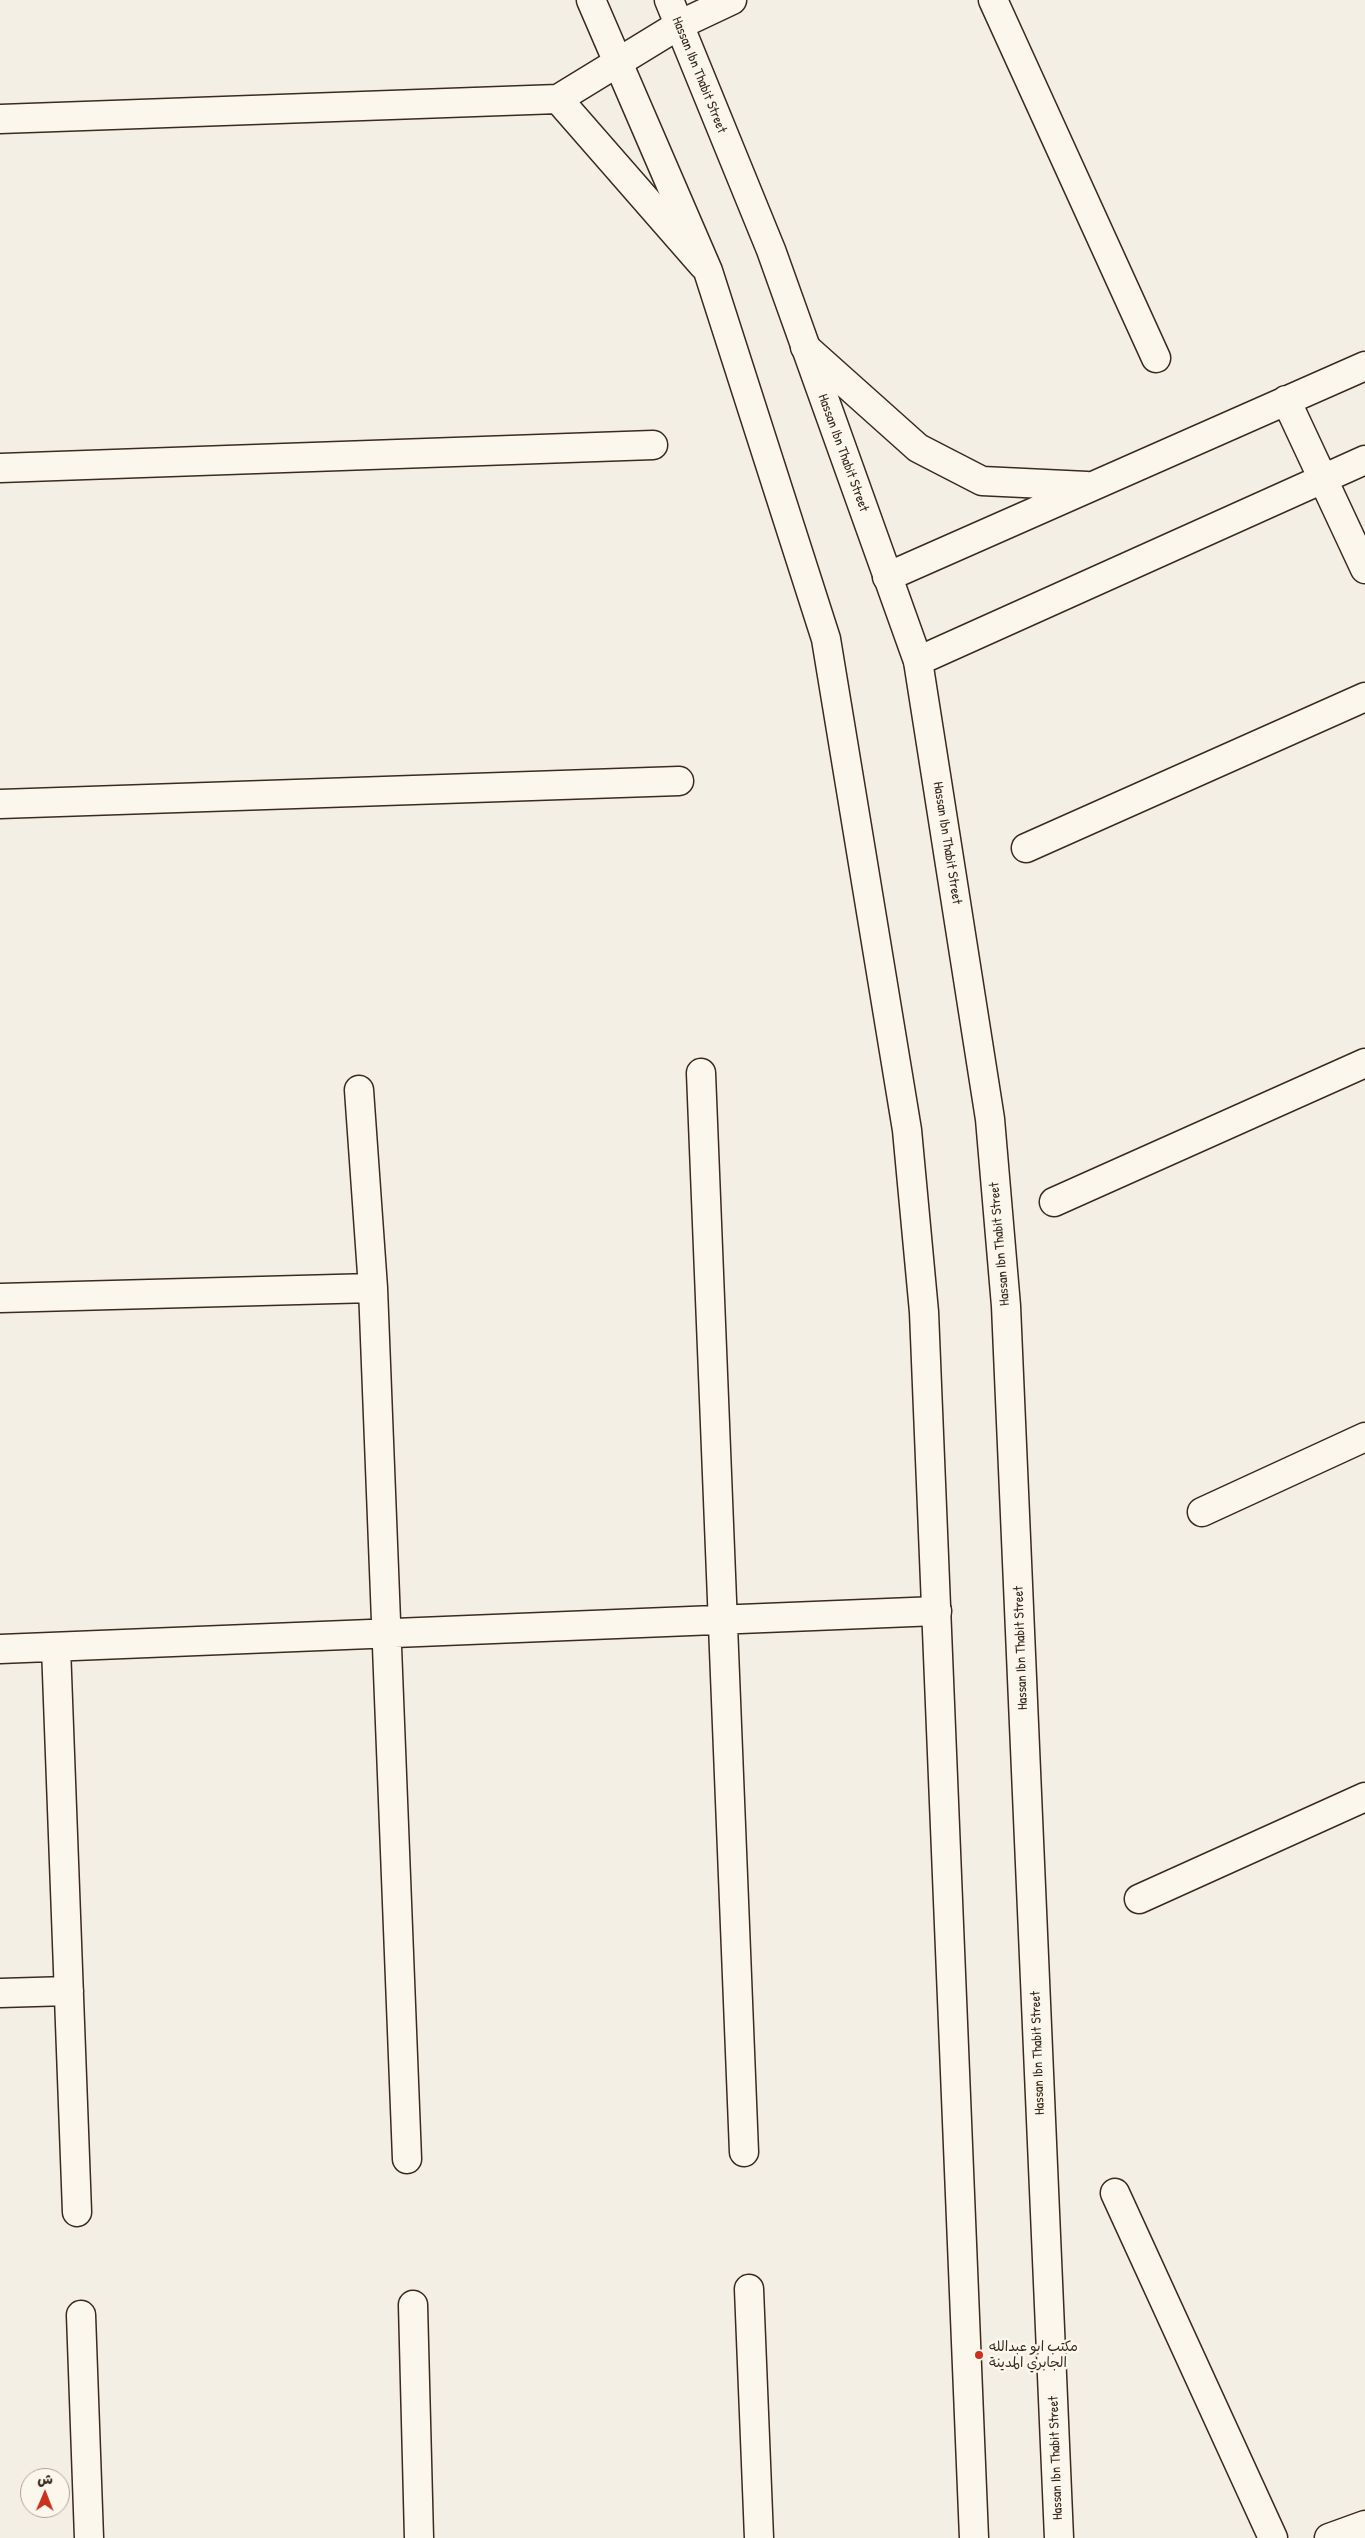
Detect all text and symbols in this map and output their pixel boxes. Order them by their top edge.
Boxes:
street label: Hassan Ibn Thabit Street [668,14,730,136]
street label: Hassan Ibn Thabit Street [814,392,872,514]
street label: Hassan Ibn Thabit Street [929,780,965,906]
street label: Hassan Ibn Thabit Street [986,1182,1014,1306]
street label: Hassan Ibn Thabit Street [1010,1586,1032,1710]
street label: Hassan Ibn Thabit Street [1027,1991,1049,2115]
place label: مكتب ابو عبدالله الجابري المدينة [989,2339,1078,2372]
marker: مكتب ابو عبدالله الجابري المدينة [973,2349,985,2361]
street label: Hassan Ibn Thabit Street [1045,2396,1067,2520]
north arrow [20,2468,70,2518]
text: ش [37,2469,53,2488]

